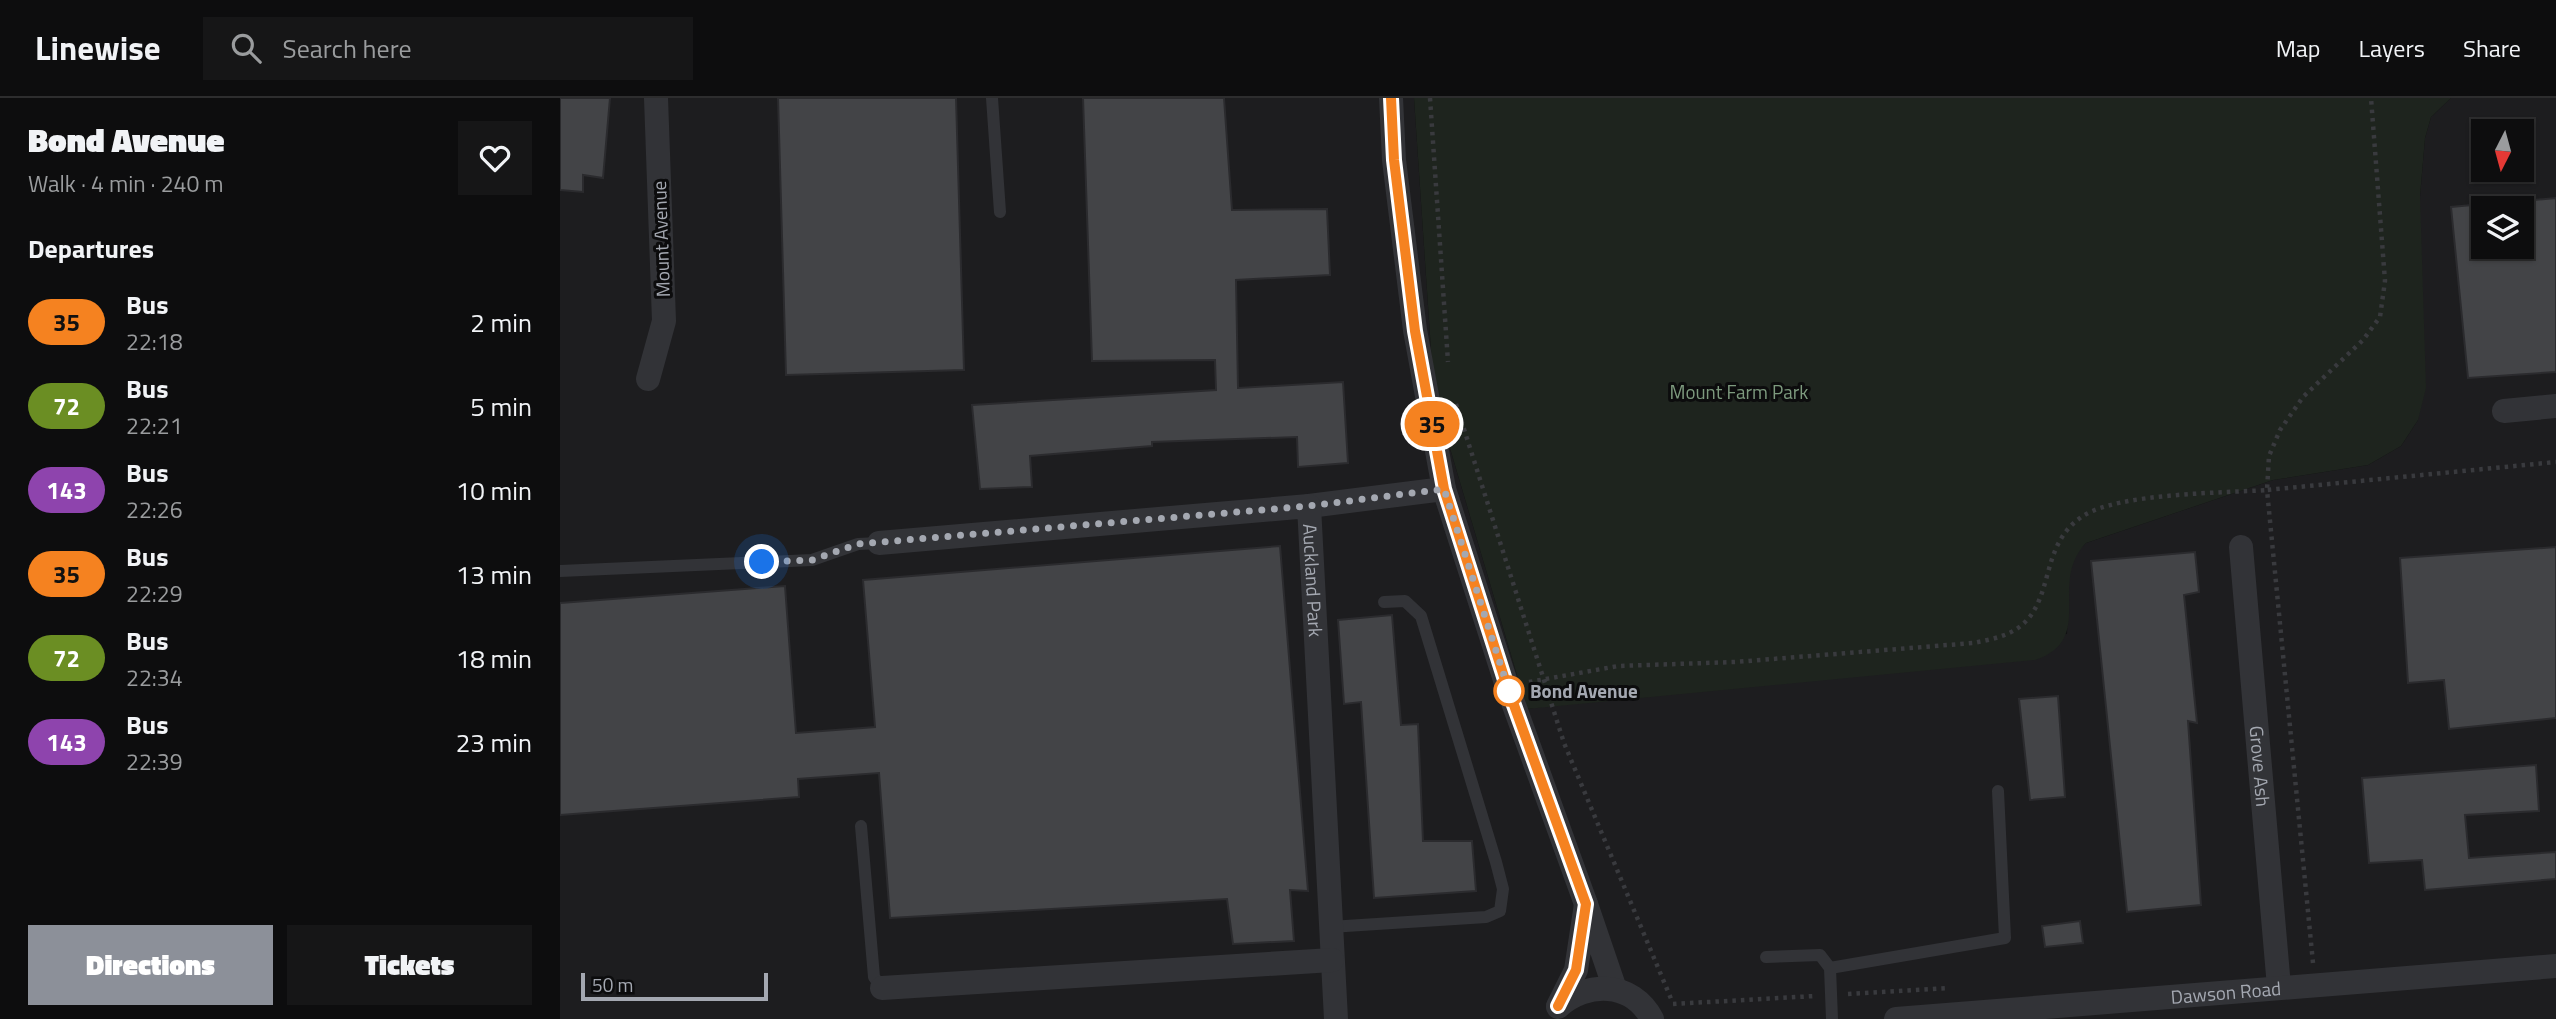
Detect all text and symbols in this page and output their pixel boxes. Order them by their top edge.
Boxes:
search box [203,17,693,80]
text: Linewise [35,23,161,73]
icon: search [227,29,265,67]
text: Search here [283,29,412,68]
text: Map [2276,30,2321,66]
text: Layers [2359,30,2425,66]
text: Share [2463,30,2521,66]
text: Bond Avenue [28,115,224,165]
north arrow [2471,119,2534,182]
map controls [2471,119,2534,259]
button: heart [458,121,532,195]
text: Walk · 4 min · 240 m [28,166,224,201]
street label: Mount Avenue [644,180,677,298]
button: layers [2471,196,2534,259]
text: Departures [28,229,154,268]
text: Bus [126,285,168,324]
text: 2 min [470,303,532,342]
text: 35 [53,304,80,340]
text: 22:18 [126,324,183,359]
text: Bus [126,369,168,408]
park label: Mount Farm Park [1670,377,1808,406]
text: 5 min [470,387,532,426]
text: 72 [53,388,80,424]
line badge: 35 [1400,401,1463,447]
text: 35 [1419,406,1445,442]
text: 22:21 [126,408,183,443]
text: Bus [126,453,168,492]
text: 10 min [456,471,532,510]
text: 143 [46,472,87,508]
text: 22:26 [126,492,183,527]
street label: Auckland Park [1296,523,1331,638]
text: Bus [126,537,168,576]
your location [744,544,779,579]
text: 13 min [456,555,532,594]
text: 35 [53,556,80,592]
text: 22:29 [126,576,183,611]
text: Bus [126,621,168,660]
text: 18 min [456,639,532,678]
text: 72 [53,640,80,676]
text: 22:34 [126,660,183,695]
marker: Bond Avenue [1494,676,1524,706]
place label: Bond Avenue [1530,676,1638,705]
text: Bus [126,705,168,744]
text: 23 min [456,723,532,762]
text: 143 [46,724,87,760]
street label: Grove Ash [2242,724,2278,808]
text: 22:39 [126,744,183,779]
button: Directions [28,925,273,1005]
button: Tickets [287,925,532,1005]
scale bar [581,970,768,1002]
text: 50 m [592,970,633,999]
street label: Dawson Road [2170,973,2282,1011]

